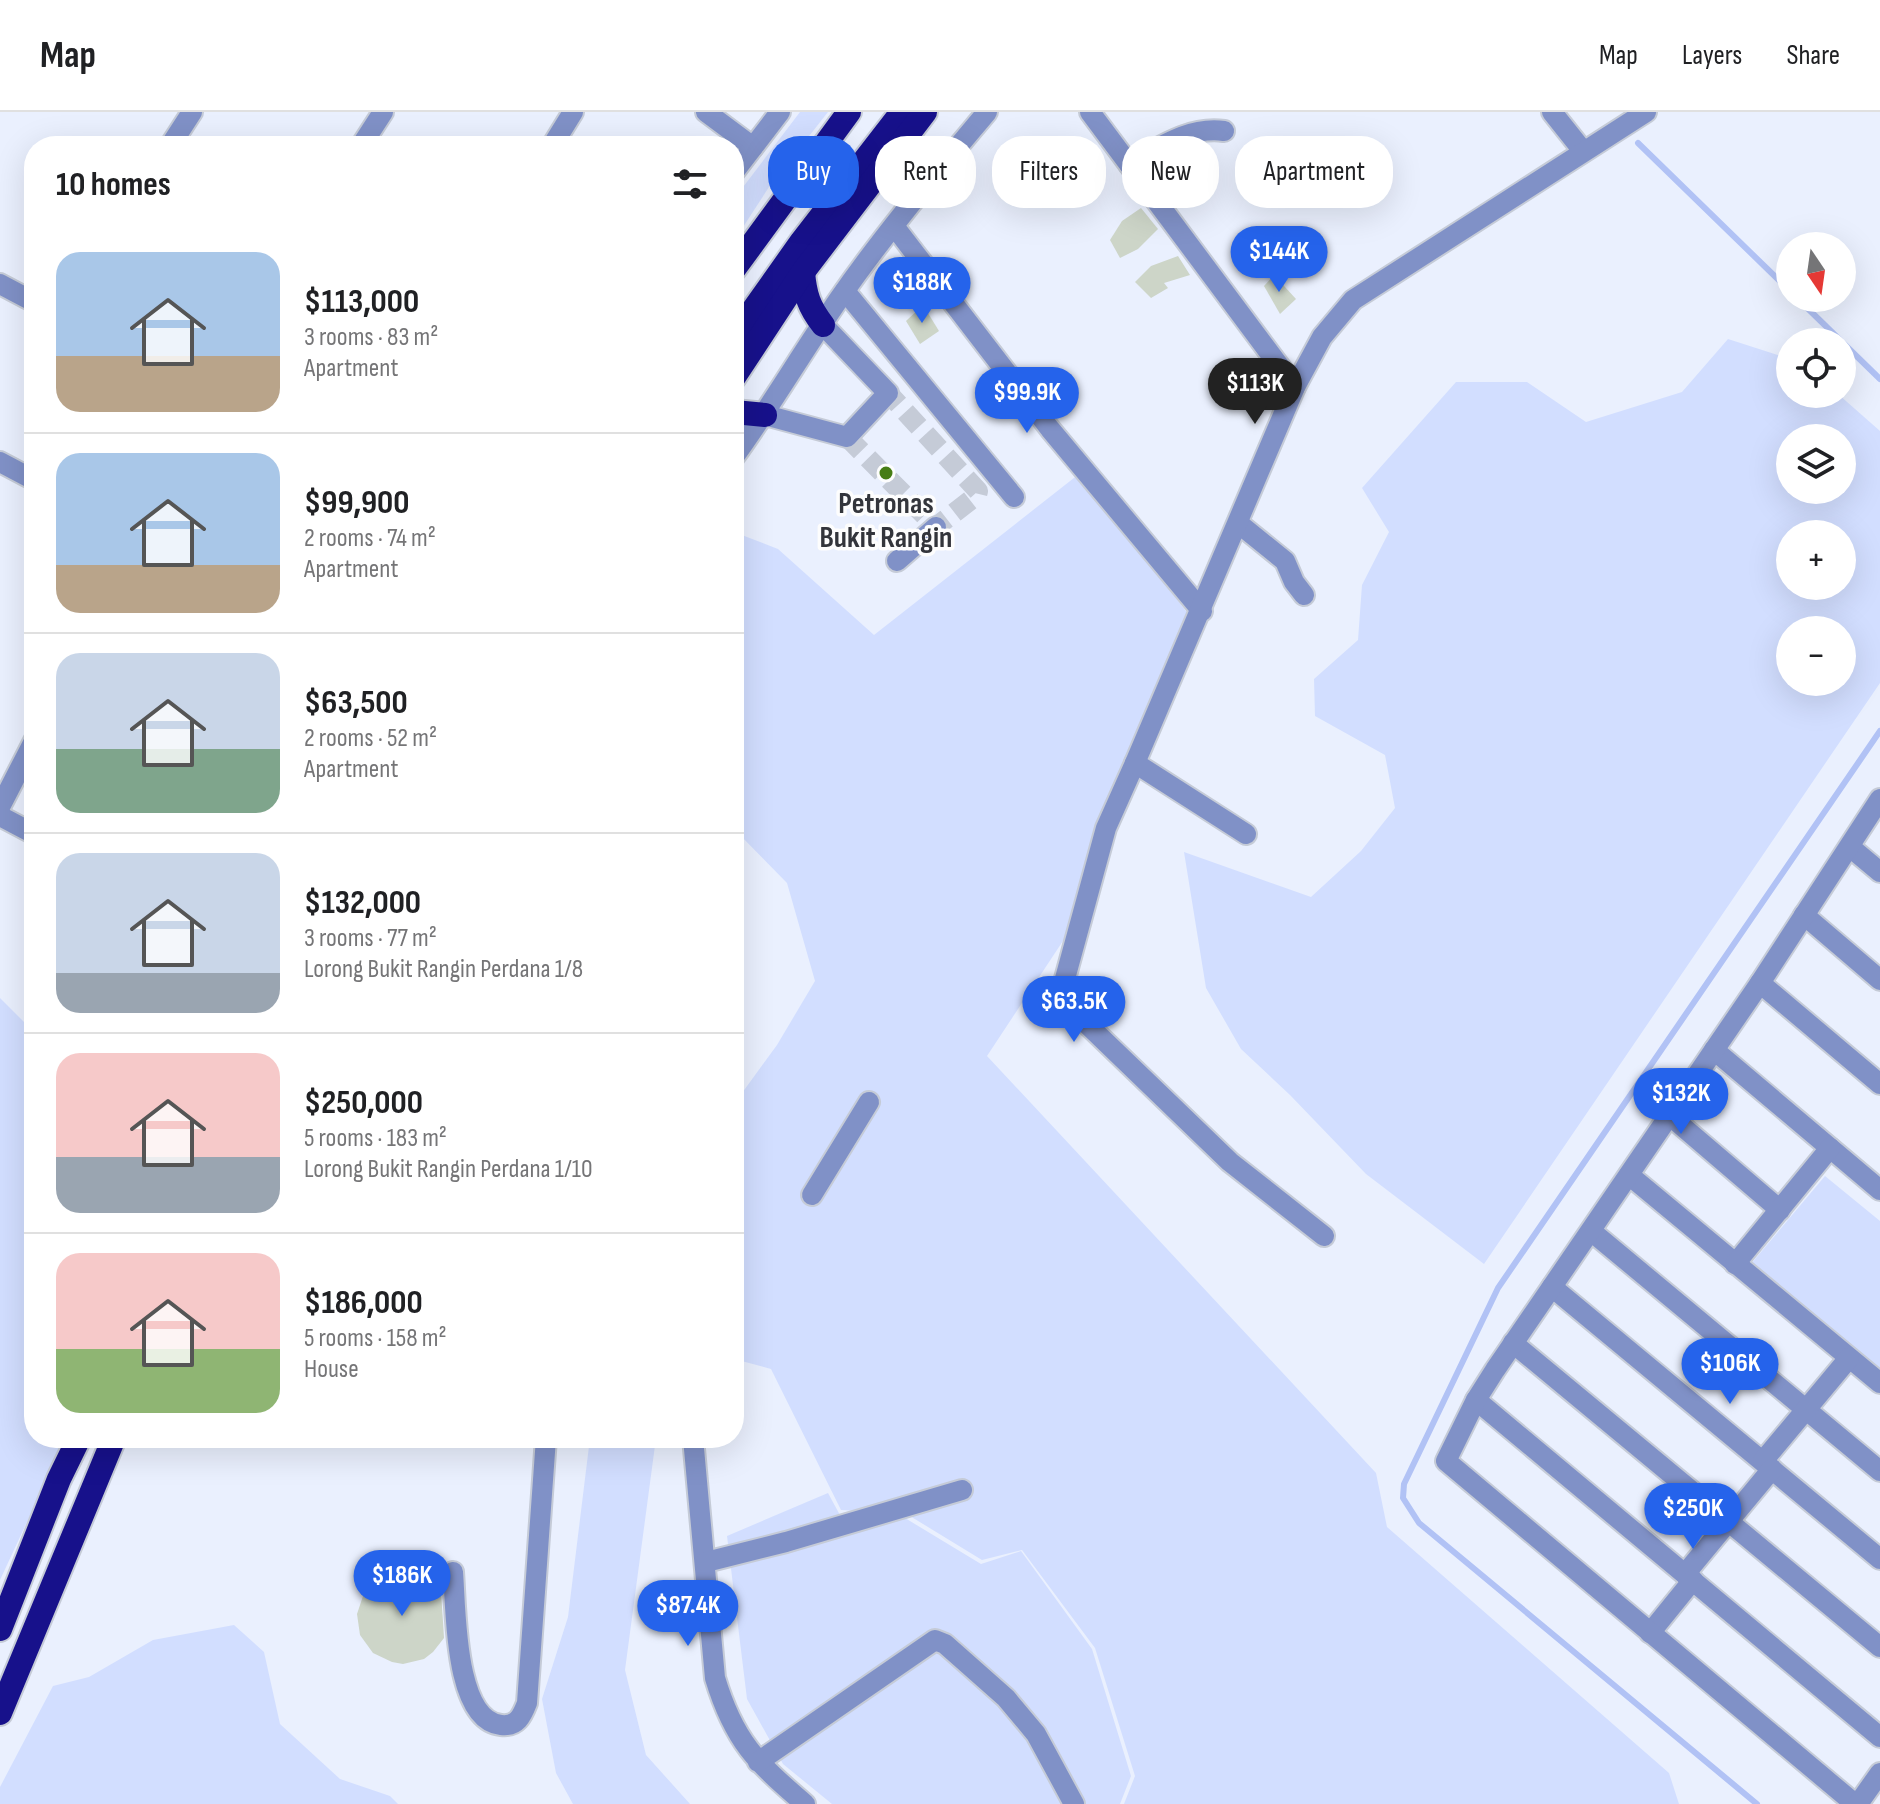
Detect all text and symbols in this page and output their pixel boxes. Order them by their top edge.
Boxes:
text: Map [40,33,96,78]
text: Map [1599,39,1638,72]
text: Layers [1682,39,1742,72]
text: Share [1786,39,1840,72]
chip: Buy [768,136,859,208]
chip: Rent [875,136,976,208]
chip: Filters [992,136,1106,208]
chip: New [1122,136,1219,208]
chip: Apartment [1235,136,1393,208]
icon: filters [668,162,712,206]
text: 10 homes [56,164,171,205]
pin: $144K [1223,226,1335,294]
north arrow [1776,232,1856,312]
map controls [1776,232,1856,696]
text: $144K [1249,236,1309,267]
pin: $188K [866,257,978,325]
text: $188K [892,267,952,298]
text: $113,000 [304,281,419,322]
icon: home [120,284,216,380]
text: 3 rooms · 83 m² [304,322,438,353]
button: locate [1776,328,1856,408]
text: Apartment [304,353,398,384]
pin: $113K [1199,358,1311,426]
pin: $99.9K [962,367,1092,435]
text: $113K [1226,368,1284,399]
text: $99.9K [993,377,1061,408]
button: layers [1776,424,1856,504]
marker: Petronas Bukit Rangin [877,464,895,482]
text: $99,900 [304,482,409,523]
icon: home [120,485,216,581]
place label: Petronas Bukit Rangin [820,486,952,556]
button: + [1776,520,1856,600]
text: 2 rooms · 74 m² [304,523,436,554]
text: Apartment [304,554,398,585]
button: − [1776,616,1856,696]
text: $63,500 [304,682,408,723]
icon: home [120,685,216,781]
text: 2 rooms · 52 m² [304,723,437,754]
text: Apartment [304,754,398,785]
text: $132,000 [304,882,421,923]
icon: home [120,885,216,981]
text: 3 rooms · 77 m² [304,923,437,954]
text: Lorong Bukit Rangin Perdana 1/8 [304,954,583,985]
pin: $63.5K [1009,976,1139,1044]
text: $63.5K [1040,986,1108,1017]
pin: $132K [1625,1068,1737,1136]
text: $132K [1651,1078,1711,1109]
text: $250,000 [304,1082,423,1123]
icon: home [120,1085,216,1181]
text: 5 rooms · 183 m² [304,1123,447,1154]
text: Lorong Bukit Rangin Perdana 1/10 [304,1154,593,1185]
text: $186,000 [304,1282,423,1323]
icon: home [120,1285,216,1381]
text: 5 rooms · 158 m² [304,1323,447,1354]
pin: $106K [1674,1338,1786,1406]
text: $106K [1700,1348,1760,1379]
text: House [304,1354,359,1385]
pin: $250K [1637,1483,1749,1551]
text: $250K [1662,1493,1724,1524]
pin: $186K [346,1550,458,1618]
text: $186K [372,1560,432,1591]
pin: $87.4K [623,1580,753,1648]
text: $87.4K [655,1590,721,1621]

